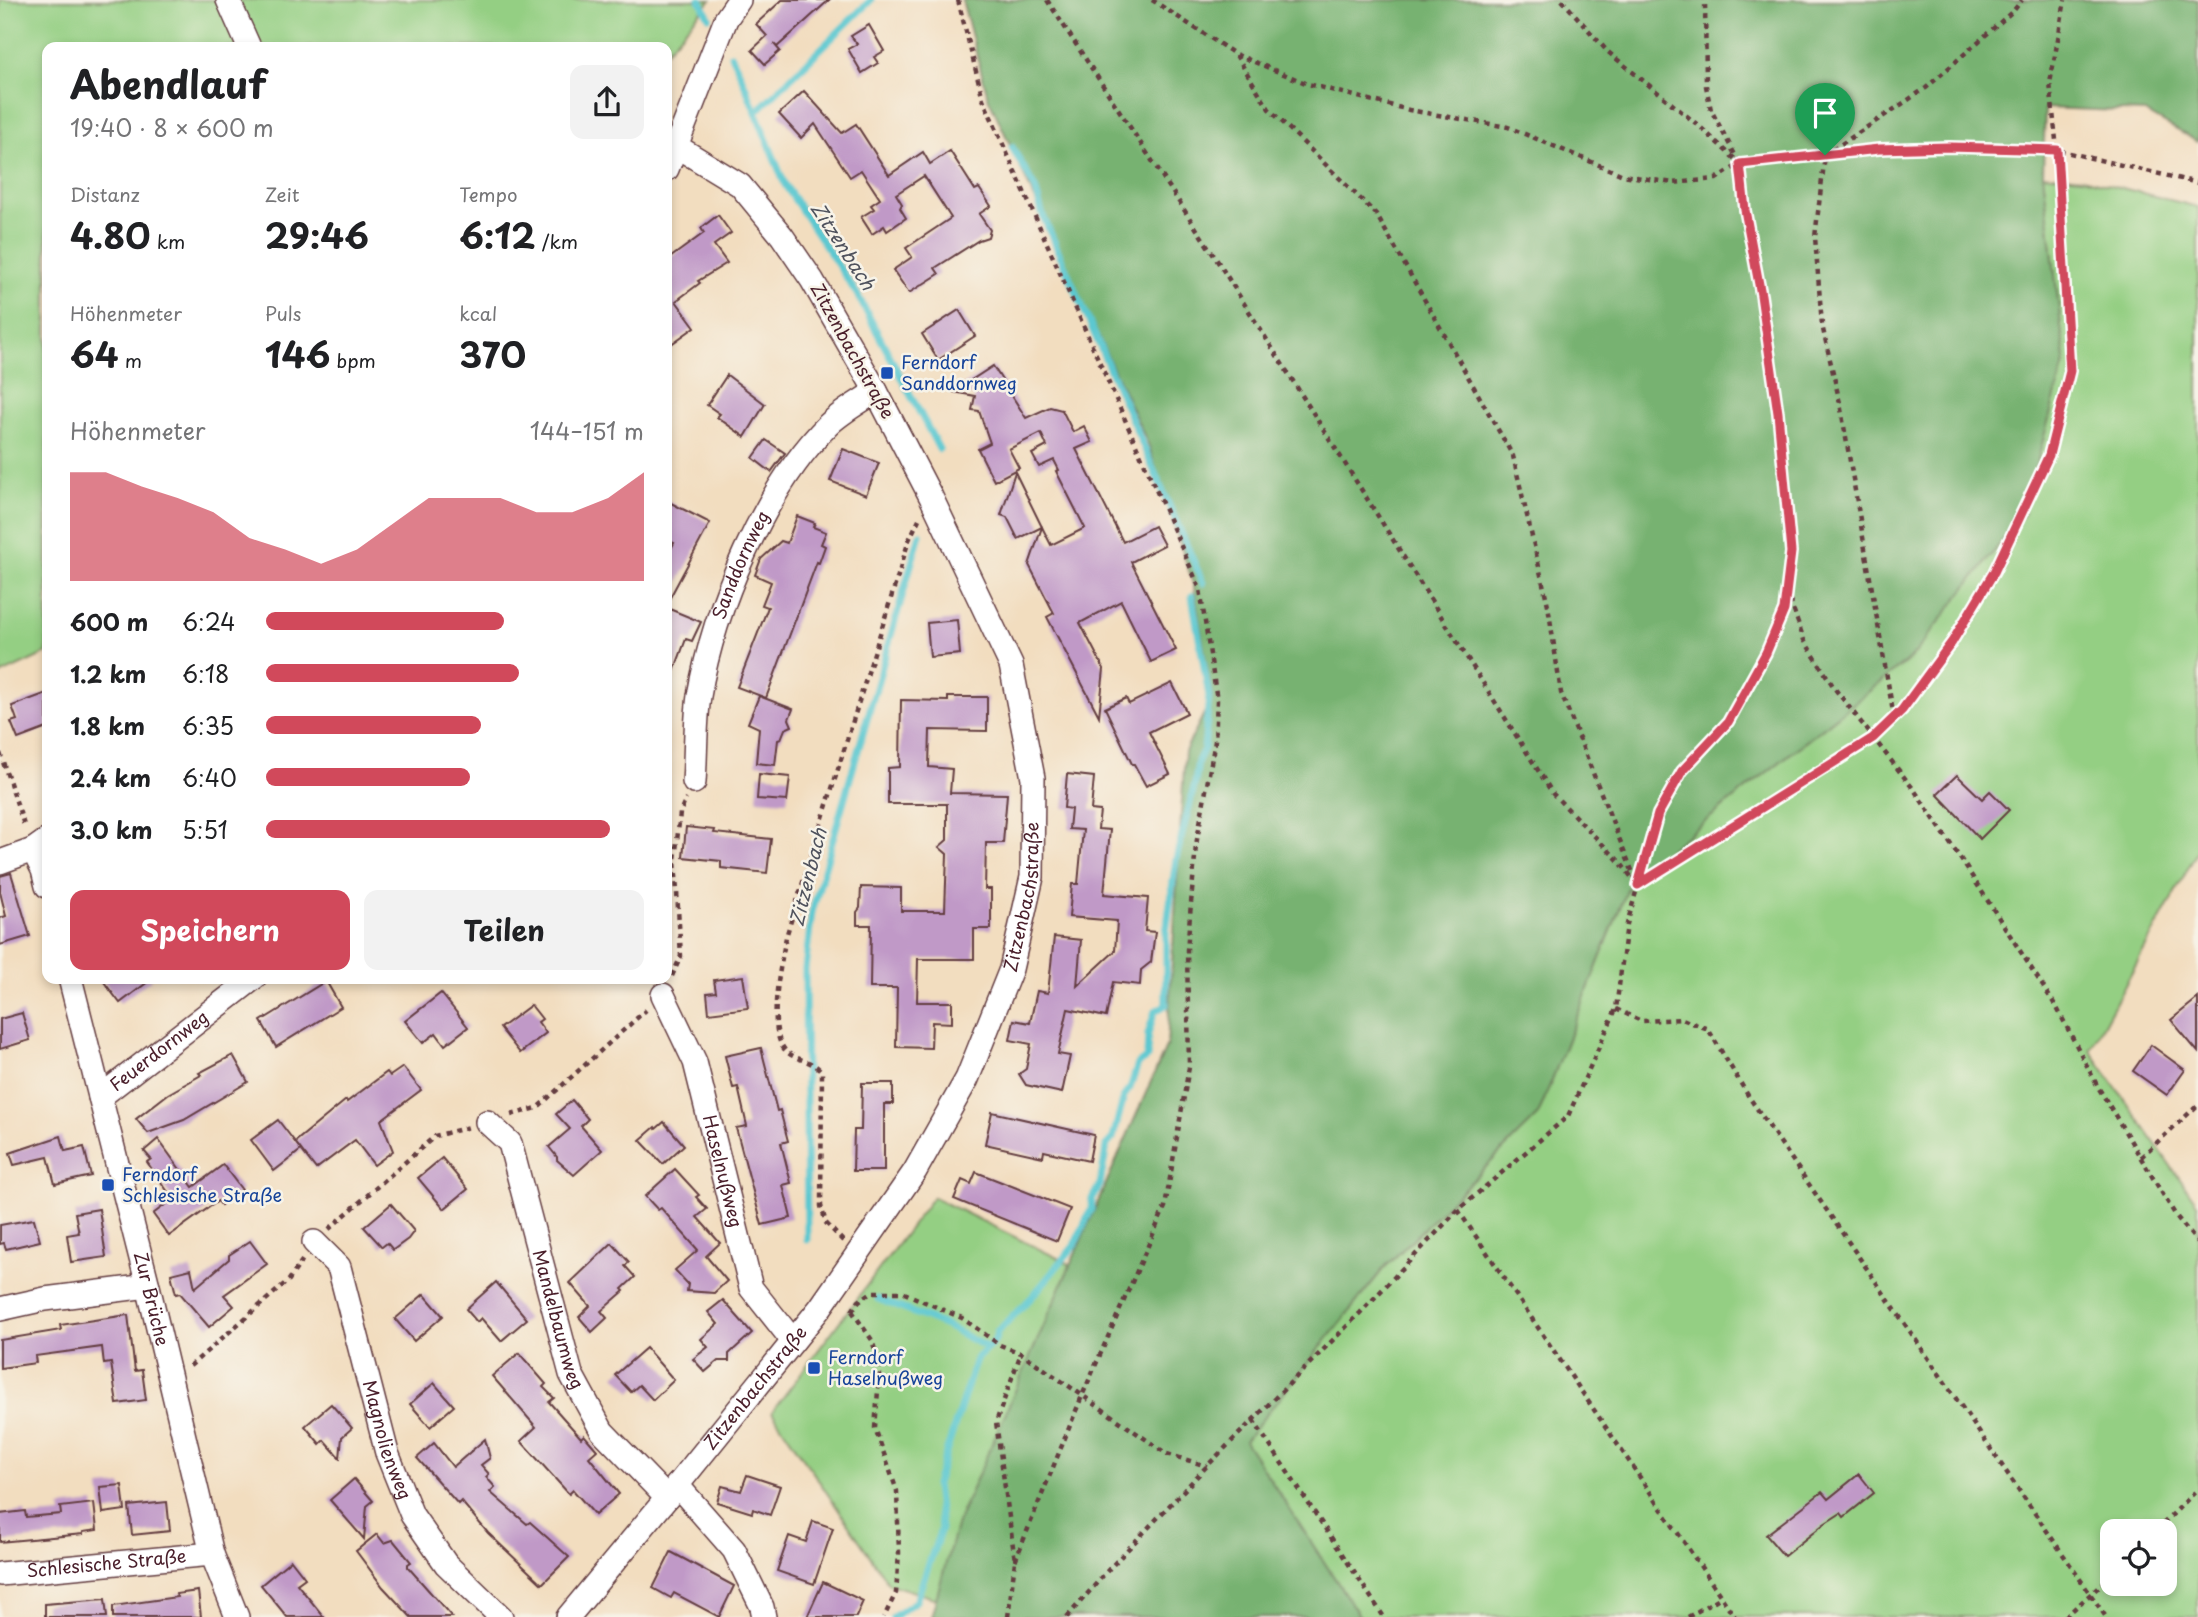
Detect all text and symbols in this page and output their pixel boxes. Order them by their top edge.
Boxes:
text: Abendlauf [70,55,267,112]
button: share [570,65,644,139]
pin [1795,83,1855,155]
icon: arrive [1806,94,1844,132]
text: 19:40 · 8 × 600 m [70,110,274,145]
text: Distanz [70,180,140,208]
text: Zeit [265,180,300,208]
text: Tempo [459,180,517,208]
water label: Zitzenbach [805,196,883,296]
text: 4.80 [70,208,151,261]
text: 29:46 [265,208,369,261]
text: 6:12 [459,208,536,261]
text: km [151,227,185,255]
text: /km [536,227,578,255]
street label: Zitzenbachstraße [805,277,902,423]
text: Höhenmeter [70,299,182,327]
text: Puls [265,299,301,327]
text: kcal [459,299,497,327]
text: 64 [70,327,118,380]
text: 146 [265,327,330,380]
text: 370 [459,327,526,380]
text: m [118,346,142,374]
text: bpm [330,346,376,374]
place label: Ferndorf Sanddornweg [901,348,1017,396]
marker: Ferndorf Sanddornweg [879,365,895,381]
text: Höhenmeter [70,413,206,448]
text: 144–151 m [530,413,644,448]
street label: Sanddornweg [704,505,775,623]
text: 600 m [70,604,148,639]
text: 6:24 [182,604,236,639]
text: 1.2 km [70,656,146,691]
text: 6:18 [182,656,229,691]
text: 1.8 km [70,708,145,743]
text: 6:35 [182,708,234,743]
text: 2.4 km [70,760,151,795]
text: 6:40 [182,760,237,795]
text: 3.0 km [70,812,152,847]
text: 5:51 [182,812,228,847]
street label: Zitzenbachstraße [996,822,1045,974]
water label: Zitzenbach [781,824,833,929]
button: Speichern [70,890,350,970]
button: Teilen [364,890,644,970]
street label: Feuerdornweg [103,1003,214,1097]
street label: Haselnußweg [697,1112,751,1230]
place label: Ferndorf Schlesische Straße [122,1160,282,1208]
marker: Ferndorf Schlesische Straße [100,1177,116,1193]
street label: Mandelbaumweg [527,1246,592,1394]
street label: Zur Brüche [128,1249,177,1348]
street label: Zitzenbachstraße [696,1319,813,1455]
place label: Ferndorf Haselnußweg [828,1343,943,1391]
marker: Ferndorf Haselnußweg [806,1360,822,1376]
street label: Magnolienweg [357,1377,419,1504]
map controls [2100,1519,2177,1596]
button: locate [2100,1519,2177,1596]
street label: Schlesische Straße [25,1541,187,1583]

